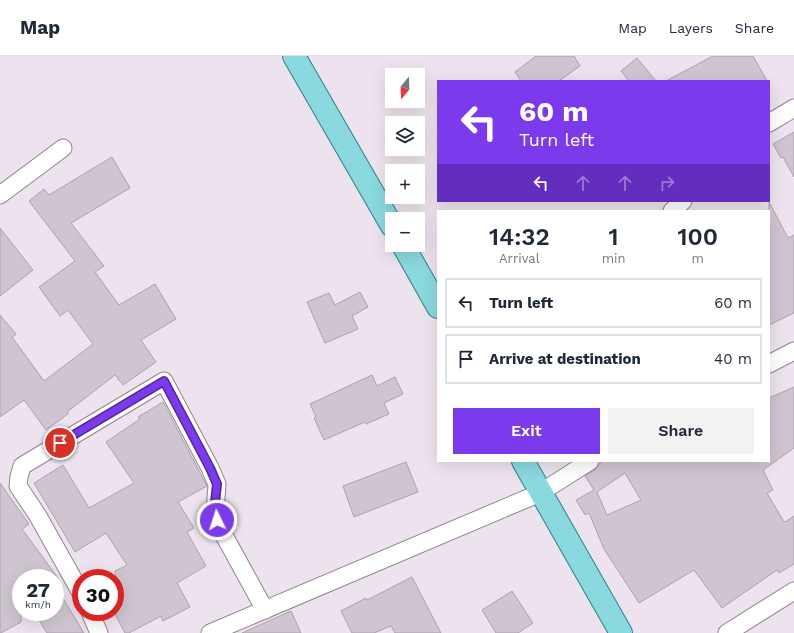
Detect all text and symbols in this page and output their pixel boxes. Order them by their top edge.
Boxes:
text: Map [20,16,60,39]
text: Map [618,20,647,36]
text: Layers [669,20,713,36]
text: Share [735,20,774,36]
north arrow [385,68,425,108]
map controls [385,68,425,252]
text: 60 m [519,95,589,128]
icon: left [453,96,505,148]
button: layers [385,116,425,156]
text: Turn left [519,129,594,150]
button: + [385,164,425,204]
icon: left [530,172,552,194]
icon: ahead [572,172,594,194]
icon: ahead [614,172,636,194]
icon: right [656,172,678,194]
button: − [385,212,425,252]
text: 14:32 [489,223,550,251]
text: 1 [609,223,619,251]
text: 100 [678,223,718,251]
text: Arrival [499,251,540,266]
text: min [602,251,626,266]
text: m [692,251,704,266]
icon: left [455,292,477,314]
text: Turn left [489,294,553,312]
text: 60 m [714,294,752,312]
icon: arrive [455,348,477,370]
text: Arrive at destination [489,350,641,368]
text: 40 m [714,350,752,368]
button: Exit [453,408,600,454]
button: Share [608,408,754,454]
pin [43,426,77,460]
icon: arrive [49,432,71,454]
position arrow [196,499,238,541]
speed limit sign: 30 [72,569,124,621]
text: 27 [26,578,50,602]
text: km/h [25,599,51,610]

